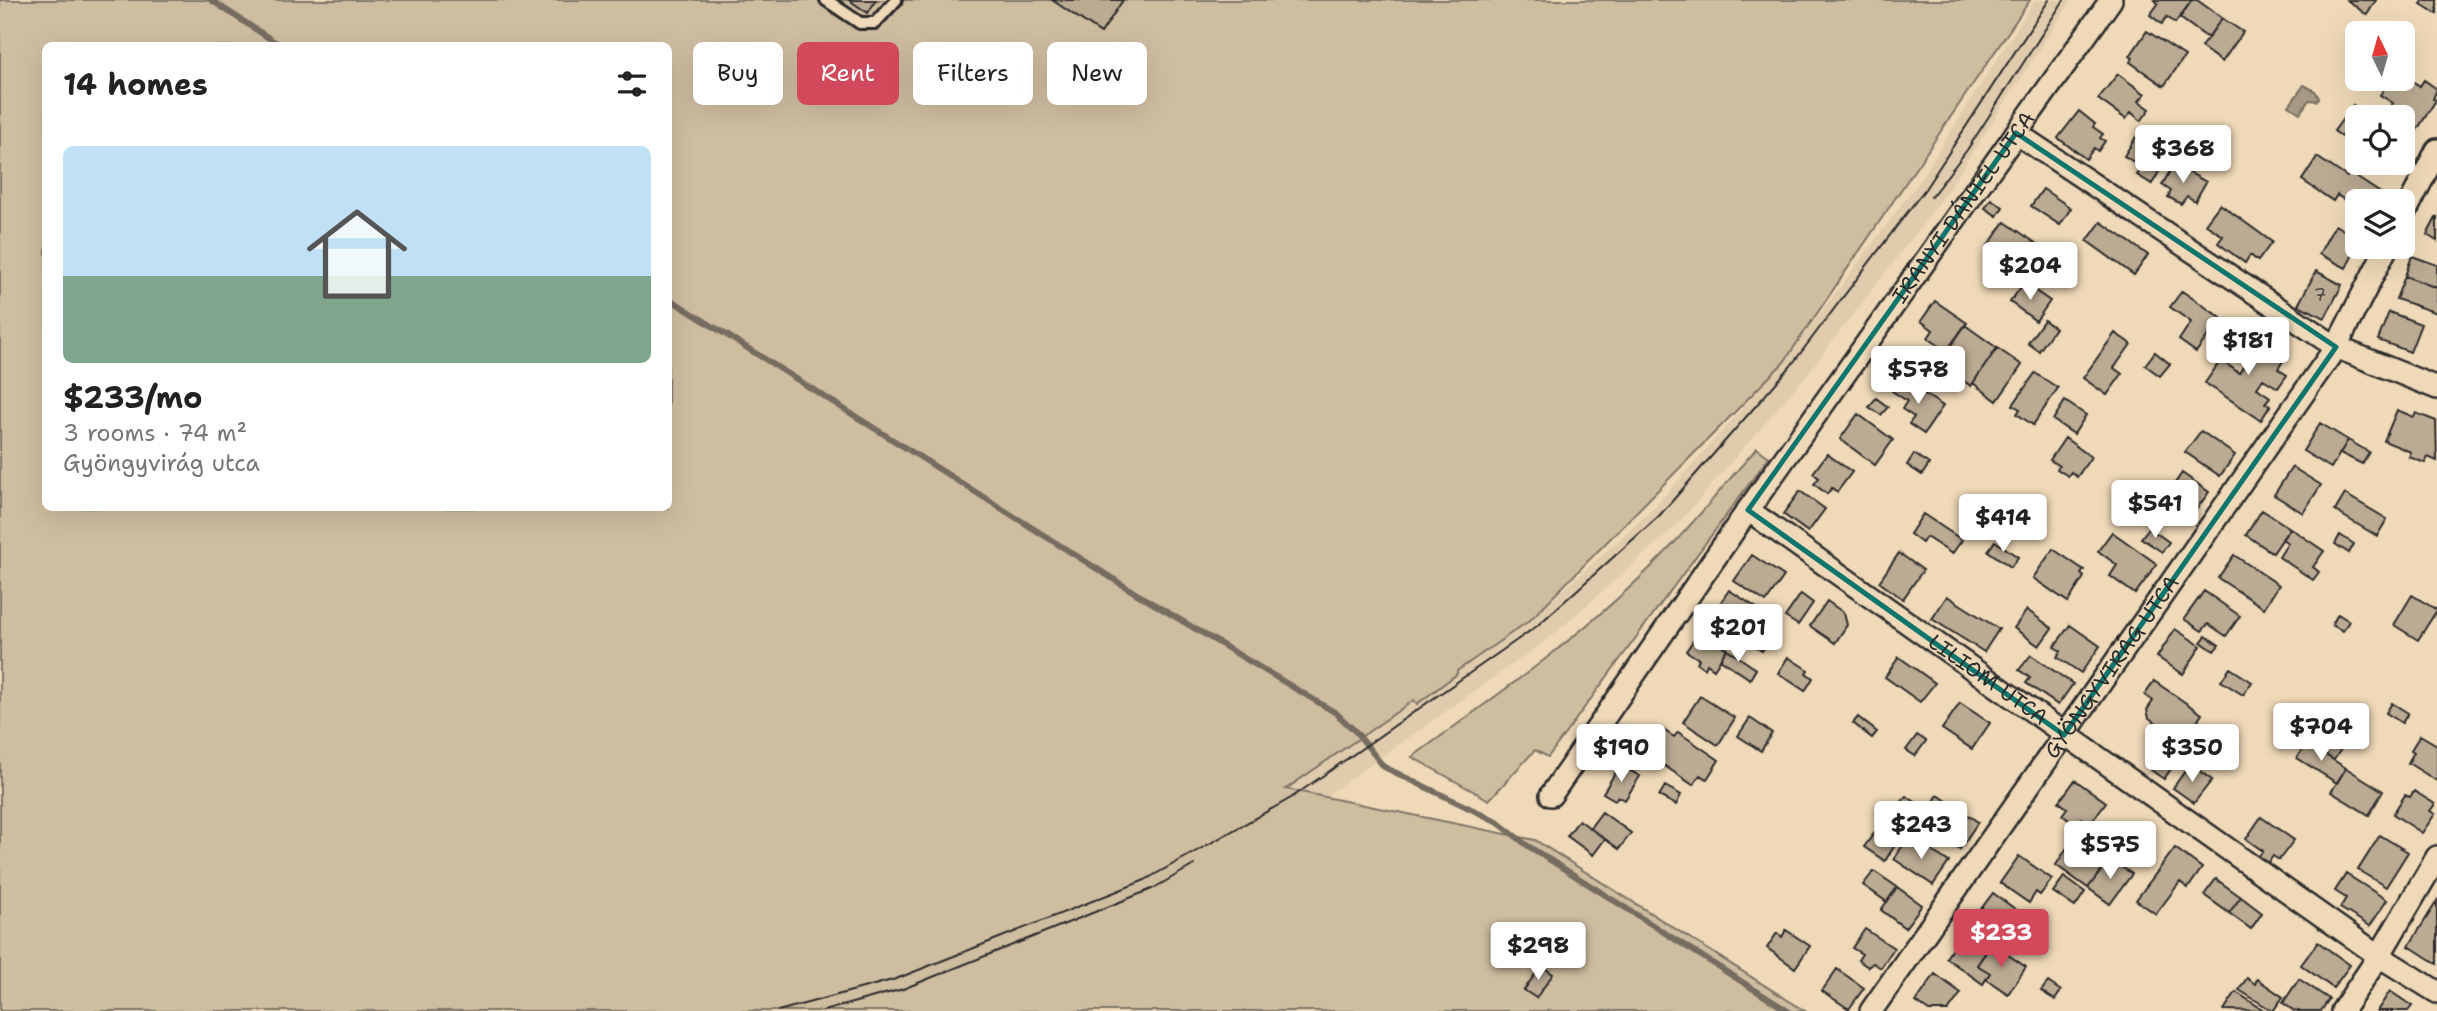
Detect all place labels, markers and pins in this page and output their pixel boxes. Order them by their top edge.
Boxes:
pin: $368 [2142,125,2224,185]
pin: $204 [1989,243,2071,302]
pin: $181 [2207,318,2289,377]
pin: $578 [1877,346,1959,406]
pin: $541 [2114,480,2196,540]
pin: $414 [1962,494,2044,554]
pin: $201 [1697,604,1779,664]
pin: $704 [2280,704,2362,763]
pin: $190 [1580,724,1662,784]
pin: $350 [2151,724,2233,784]
pin: $243 [1880,802,1962,861]
pin: $575 [2069,822,2151,881]
pin: $233 [1960,909,2042,969]
pin: $298 [1497,922,1579,982]

